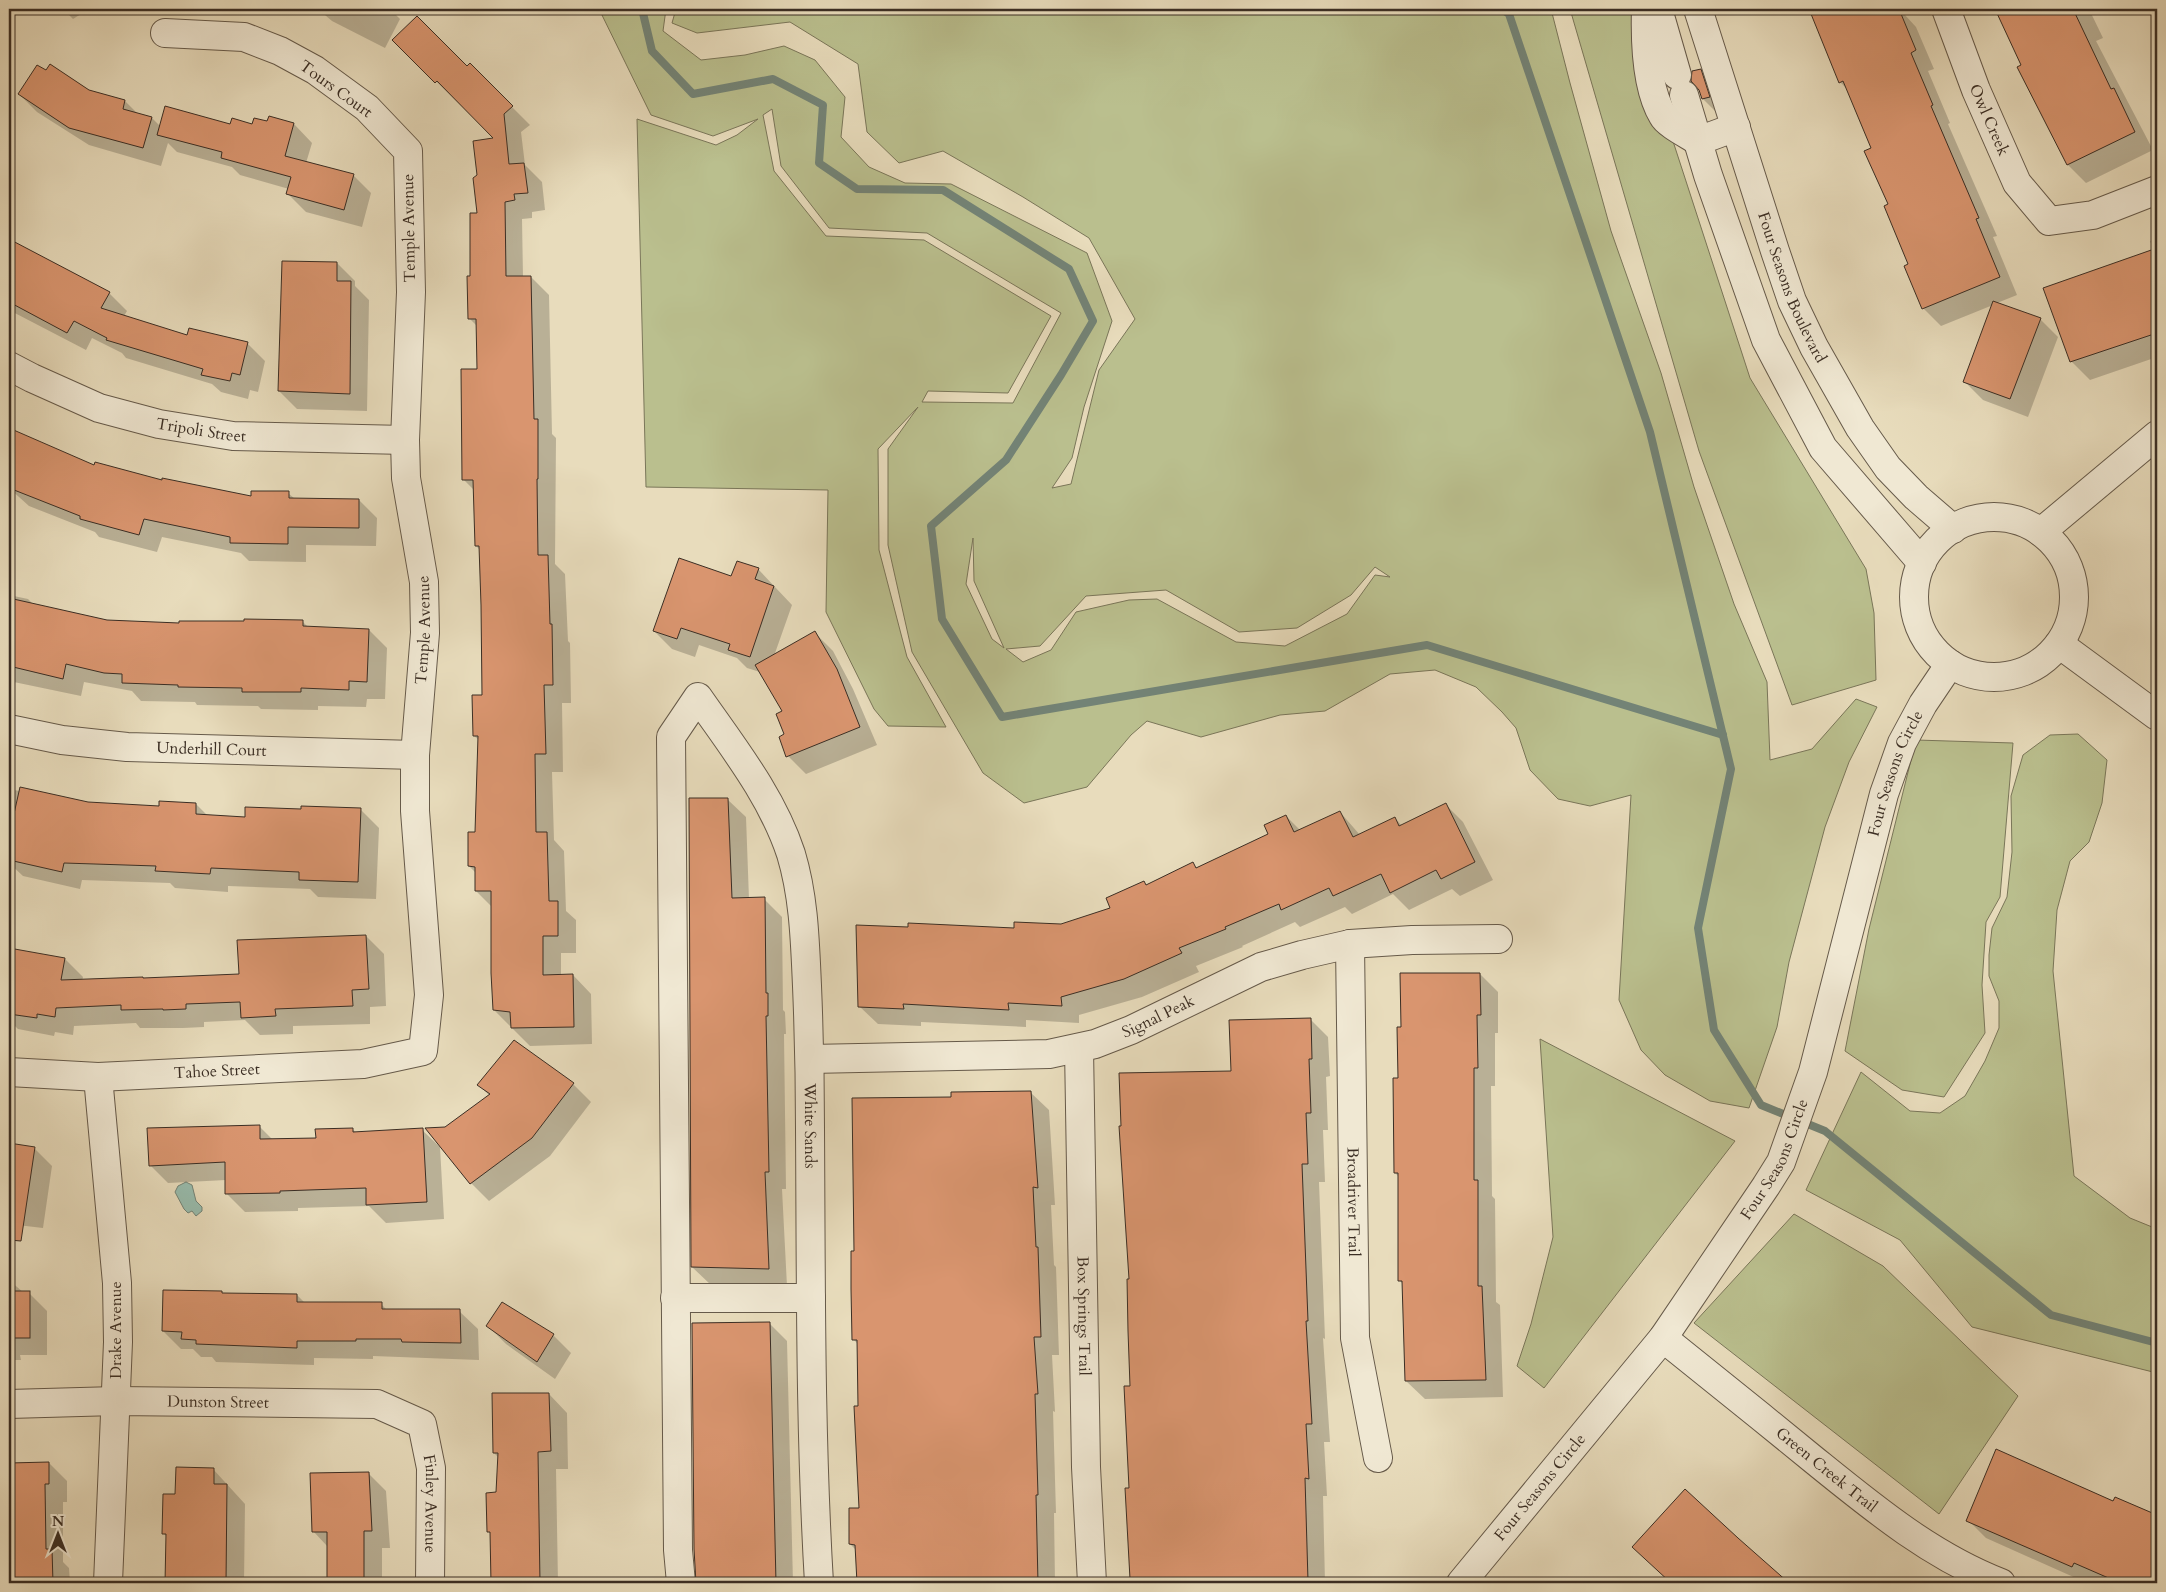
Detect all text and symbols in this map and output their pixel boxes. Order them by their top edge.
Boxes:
street label: Tours Court [295,55,377,123]
street label: Owl Creek [1964,81,2015,160]
street label: Temple Avenue [397,174,421,282]
street label: Four Seasons Boulevard [1752,209,1832,367]
street label: Tripoli Street [155,413,246,447]
street label: Temple Avenue [410,574,436,685]
street label: Four Seasons Circle [1863,707,1929,839]
street label: Underhill Court [156,737,267,762]
street label: Signal Peak [1119,990,1199,1043]
street label: Tahoe Street [173,1058,260,1084]
street label: White Sands [799,1082,821,1169]
street label: Four Seasons Circle [1735,1096,1813,1224]
street label: Broadriver Trail [1342,1147,1365,1257]
street label: Box Springs Trail [1071,1256,1095,1376]
street label: Drake Avenue [105,1281,127,1379]
street label: Dunston Street [167,1391,269,1414]
street label: Green Creek Trail [1771,1422,1882,1518]
street label: Four Seasons Circle [1489,1429,1591,1546]
street label: Finley Avenue [418,1453,442,1553]
north arrow [32,1510,82,1560]
text: N [52,1512,64,1531]

